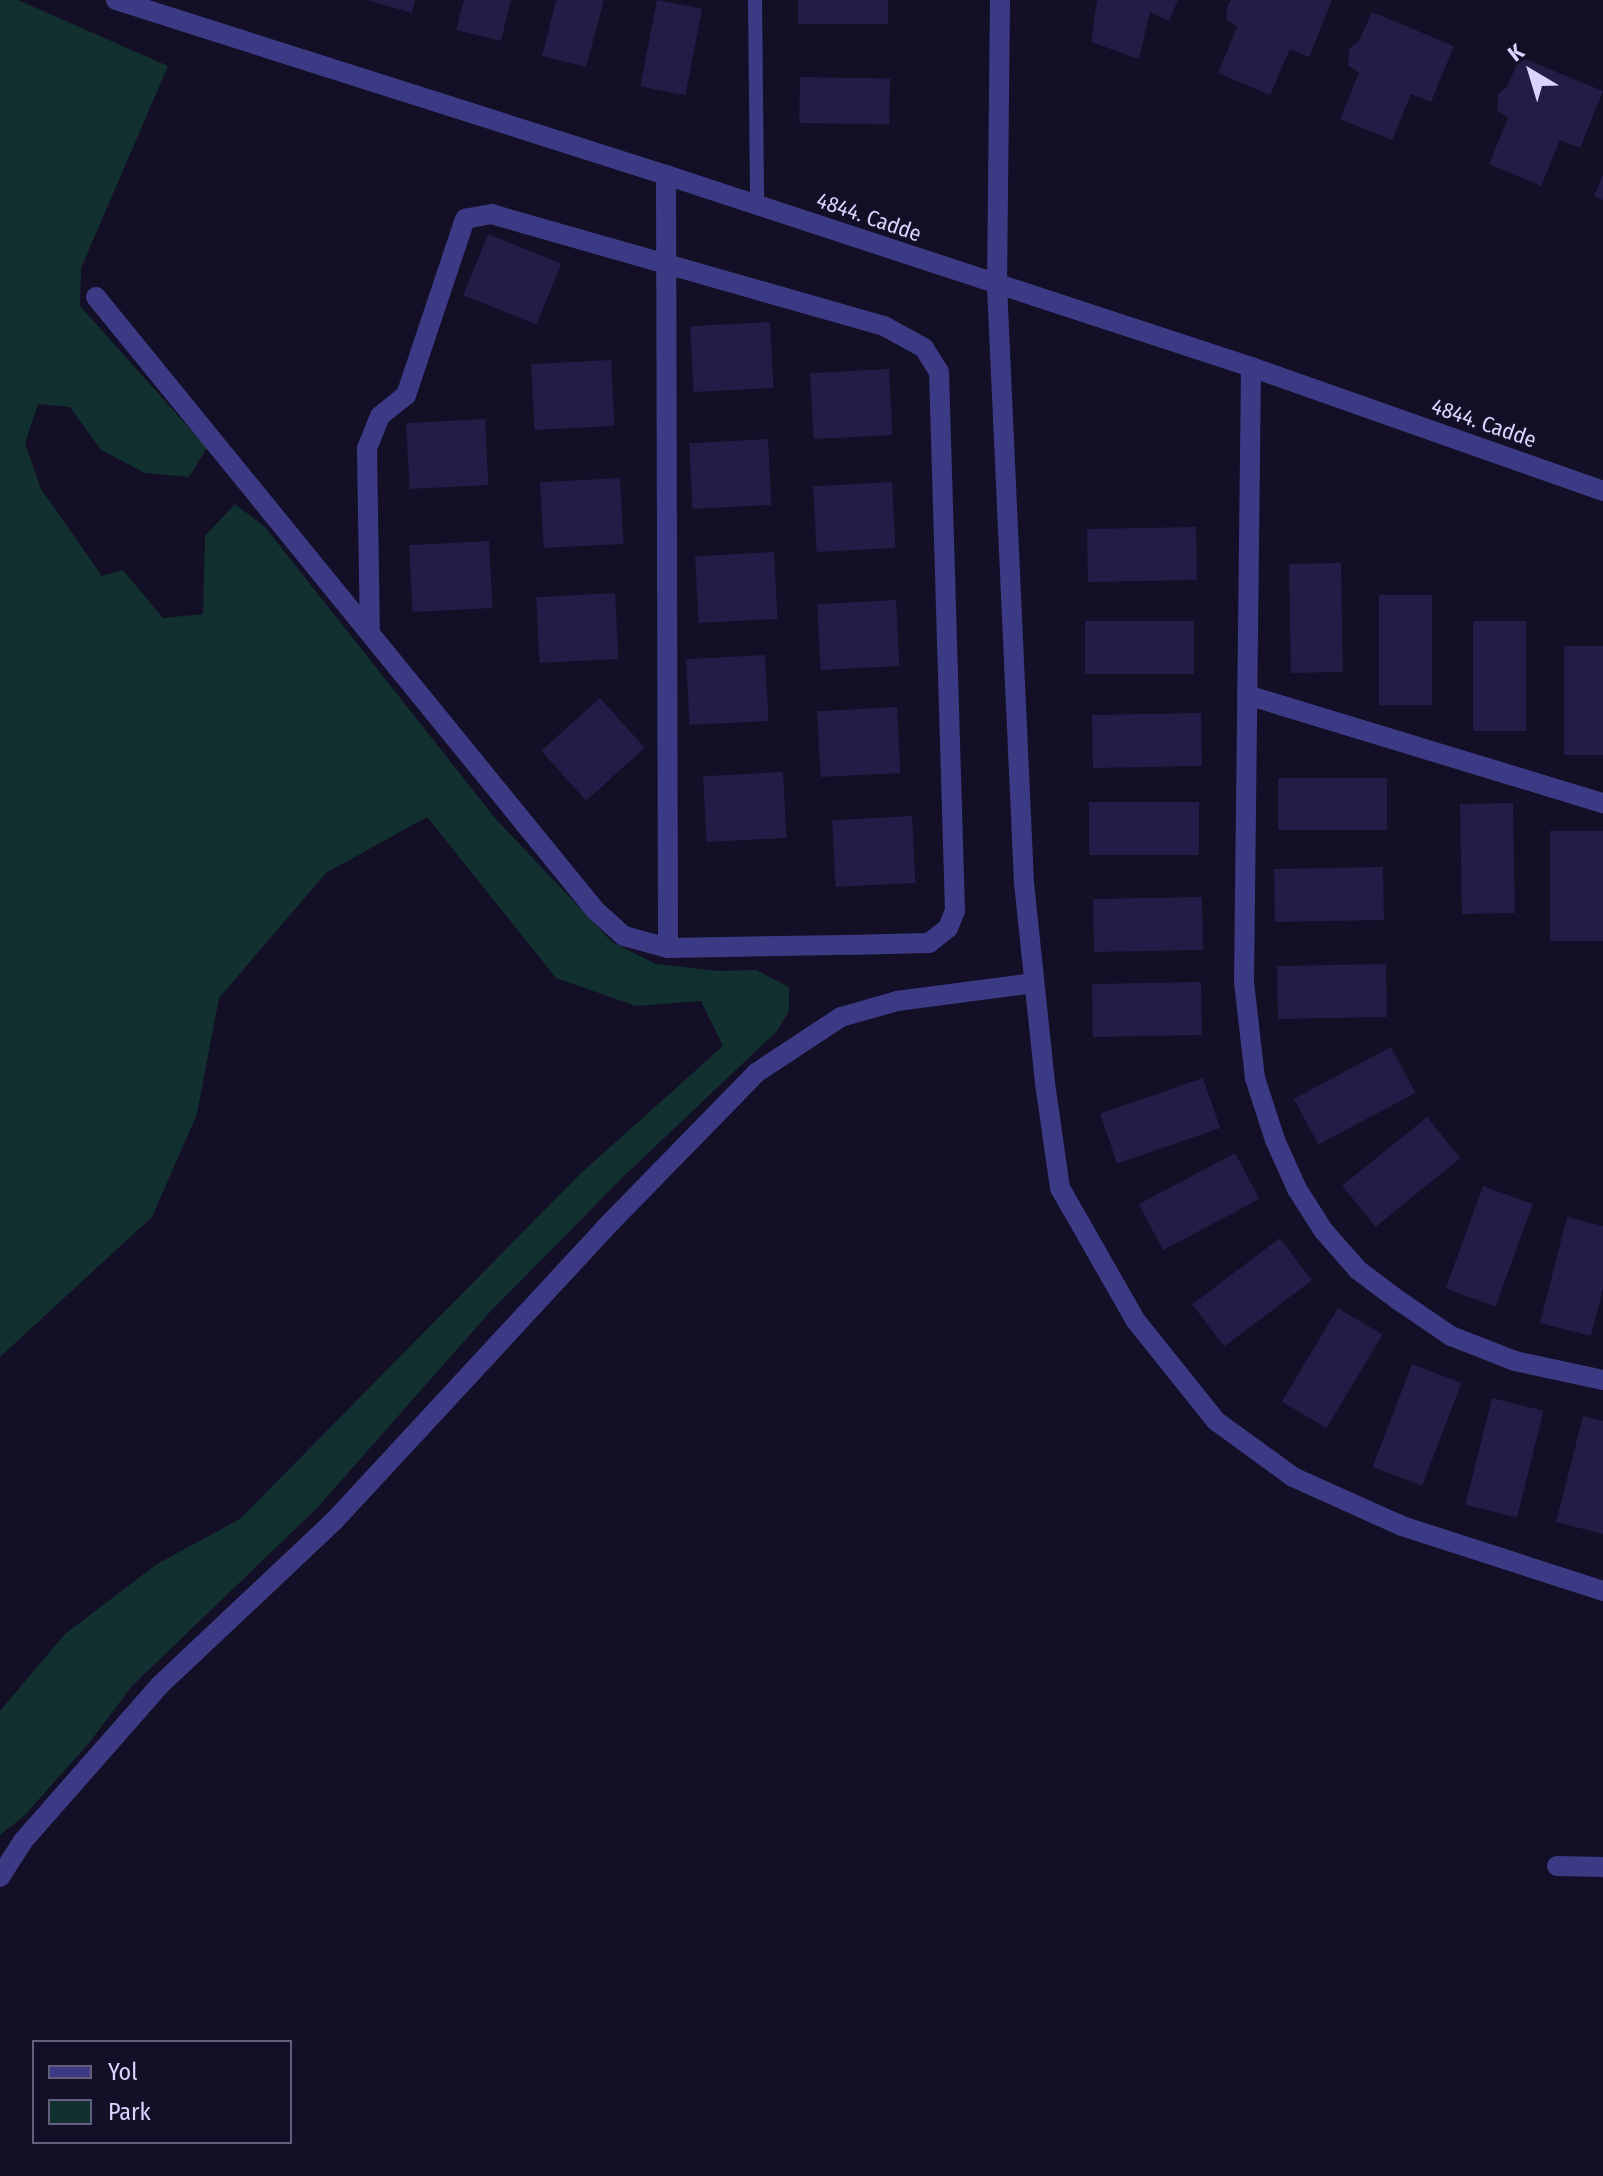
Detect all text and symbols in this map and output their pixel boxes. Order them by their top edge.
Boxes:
north arrow [1491,32,1571,112]
text: K [1503,38,1529,67]
street label: 4844. Cadde [813,187,925,247]
street label: 4844. Cadde [1428,393,1540,453]
legend [32,2040,292,2144]
text: Yol [108,2058,138,2086]
text: Park [108,2098,151,2126]

